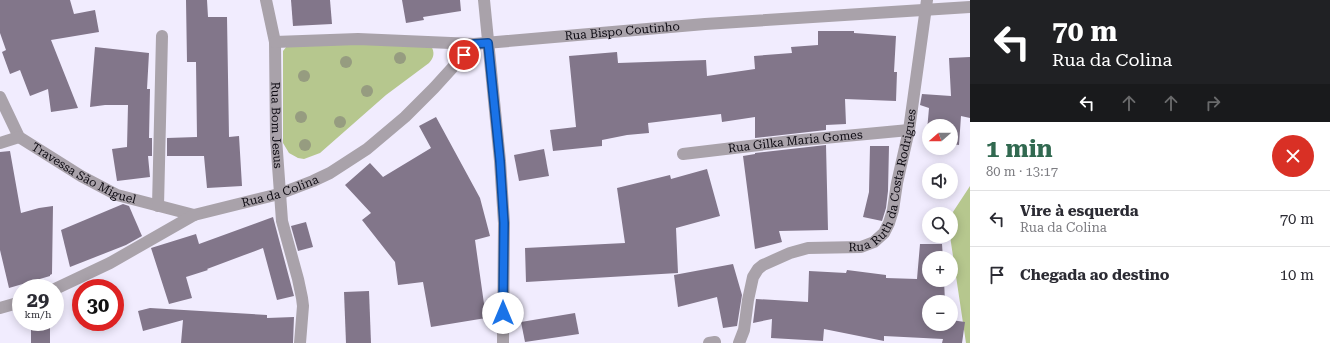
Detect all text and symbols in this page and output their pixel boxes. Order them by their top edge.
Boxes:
text: 70 m [1052,15,1117,48]
icon: left [986,16,1038,68]
street label: Rua Bispo Coutinho [564,19,680,43]
pin [447,38,481,72]
icon: arrive [453,44,475,66]
text: Rua da Colina [1052,49,1172,70]
street label: Rua Bom Jesus [268,82,285,169]
icon: left [1076,92,1098,114]
icon: ahead [1118,92,1140,114]
icon: ahead [1160,92,1182,114]
icon: right [1202,92,1224,114]
street label: Rua Ruth da Costa Rodrigues [848,108,919,254]
north arrow [922,119,958,155]
map controls [922,119,958,331]
street label: Rua Gilka Maria Gomes [727,127,863,156]
text: 1 min [986,135,1053,163]
button: close [1272,135,1314,177]
street label: Travessa São Miguel [29,140,138,207]
button: sound [922,163,958,199]
text: 80 m · 13:17 [986,164,1058,179]
street label: Rua da Colina [240,172,321,210]
text: Vire à esquerda [1020,202,1139,220]
button: search [922,207,958,243]
icon: left [986,208,1008,230]
text: 70 m [1280,210,1314,228]
text: Rua da Colina [1020,220,1107,235]
button: + [922,251,958,287]
icon: arrive [986,264,1008,286]
text: Chegada ao destino [1020,266,1169,284]
text: 10 m [1280,266,1314,284]
speed limit sign: 30 [72,279,124,331]
text: 29 [27,288,49,312]
position arrow [482,292,524,334]
button: − [922,295,958,331]
text: km/h [25,309,51,320]

